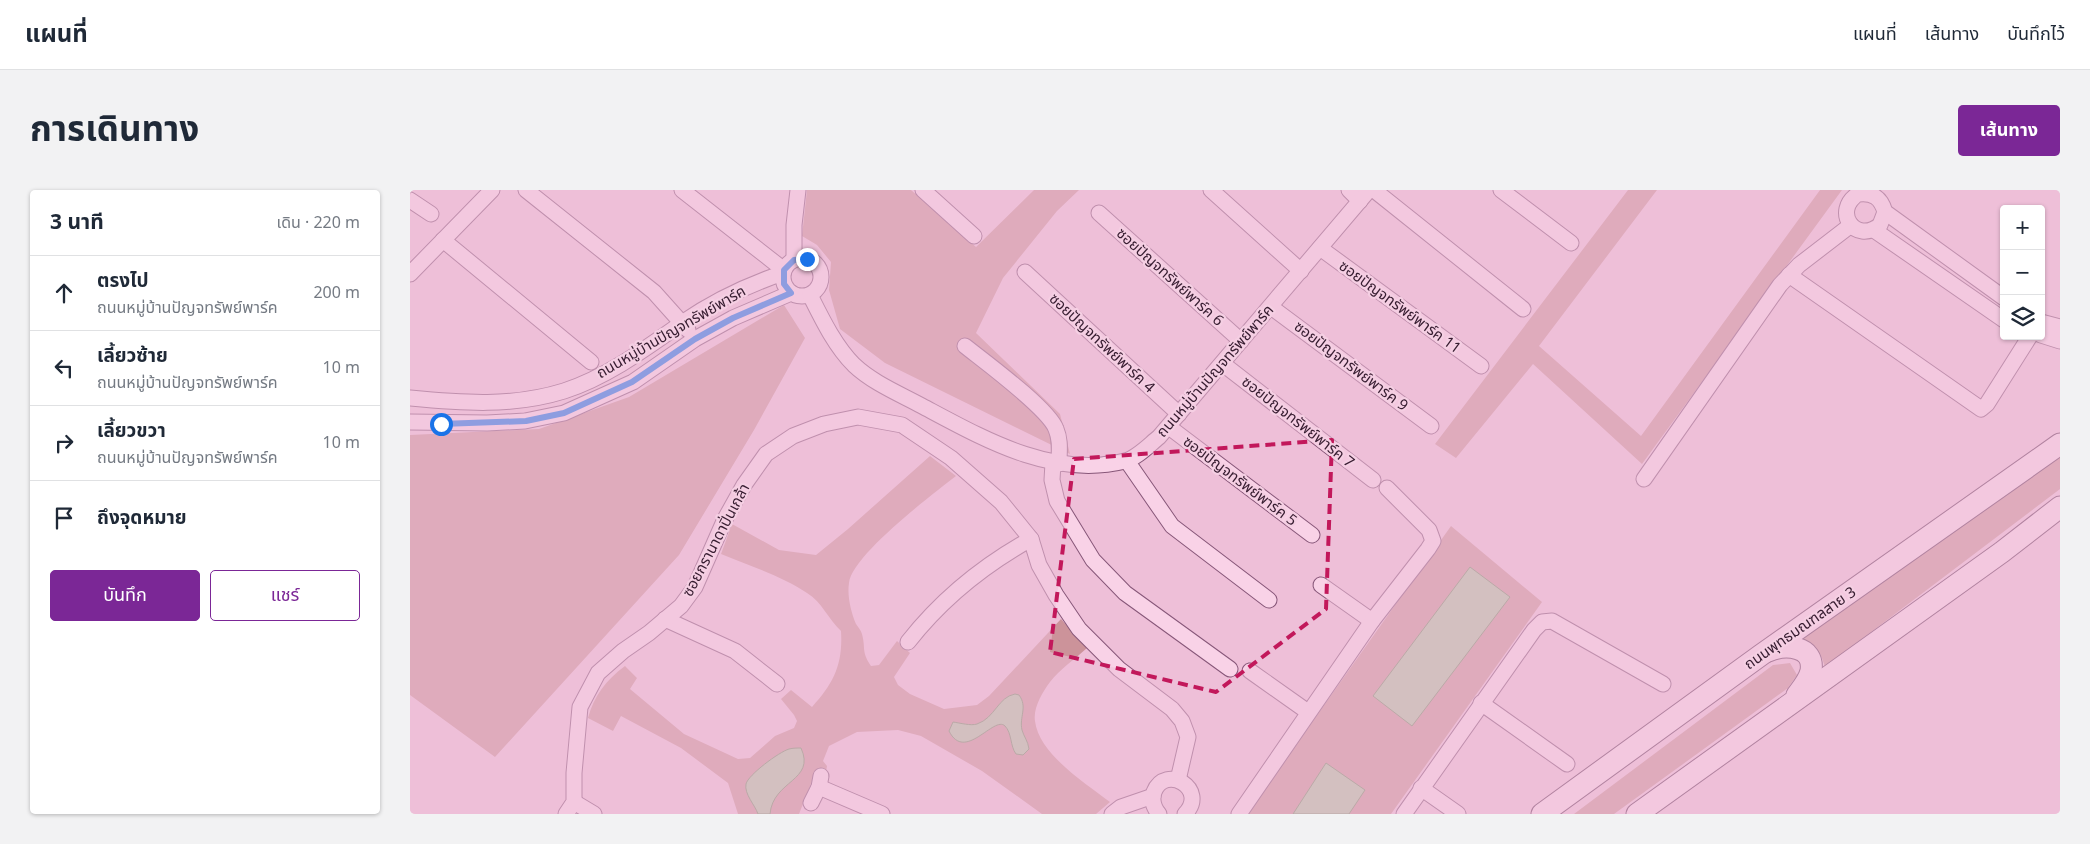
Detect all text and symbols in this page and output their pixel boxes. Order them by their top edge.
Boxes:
text: แผนที่ [25,17,88,53]
text: แผนที่ [1853,21,1897,48]
text: เส้นทาง [1925,21,1979,48]
text: บันทึกไว้ [2007,21,2065,48]
text: การเดินทาง [30,104,199,157]
button: เส้นทาง [1958,105,2060,156]
map controls [2000,205,2045,340]
button: + [2000,205,2045,250]
text: 3 นาที [50,207,104,238]
text: เดิน · 220 m [277,211,360,235]
street label: ซอยปัญจทรัพย์พาร์ค 6 [1111,223,1229,332]
route end [796,248,819,271]
button: − [2000,250,2045,295]
street label: ซอยปัญจทรัพย์พาร์ค 11 [1334,255,1466,360]
text: ตรงไป [97,267,149,296]
icon: ahead [50,279,78,307]
street label: ถนนหมู่บ้านปัญจทรัพย์พาร์ค [592,280,750,385]
text: 200 m [313,281,360,305]
street label: ซอยปัญจทรัพย์พาร์ค 4 [1043,288,1160,399]
button: layers [2000,295,2045,340]
text: ถนนหมู่บ้านปัญจทรัพย์พาร์ค [97,296,278,320]
street label: ถนนหมู่บ้านปัญจทรัพย์พาร์ค [1151,300,1280,443]
street label: ซอยปัญจทรัพย์พาร์ค 9 [1289,316,1413,417]
text: เลี้ยวซ้าย [97,342,168,371]
icon: left [50,354,78,382]
text: 10 m [323,356,360,380]
text: ถนนหมู่บ้านปัญจทรัพย์พาร์ค [97,371,278,395]
street label: ซอยปัญจทรัพย์พาร์ค 7 [1236,371,1359,474]
route start [430,413,453,436]
text: เลี้ยวขวา [97,417,166,446]
icon: right [50,429,78,457]
text: 10 m [323,431,360,455]
street label: ซอยปัญจทรัพย์พาร์ค 5 [1178,431,1302,532]
text: ถนนหมู่บ้านปัญจทรัพย์พาร์ค [97,446,278,470]
street label: ซอยกรานาดาปิ่นเกล้า [677,480,756,601]
icon: arrive [50,504,78,532]
text: ถึงจุดหมาย [97,504,187,533]
button: บันทึก [50,570,200,621]
button: แชร์ [210,570,360,621]
street label: ถนนพุทธมณฑลสาย 3 [1740,581,1861,676]

